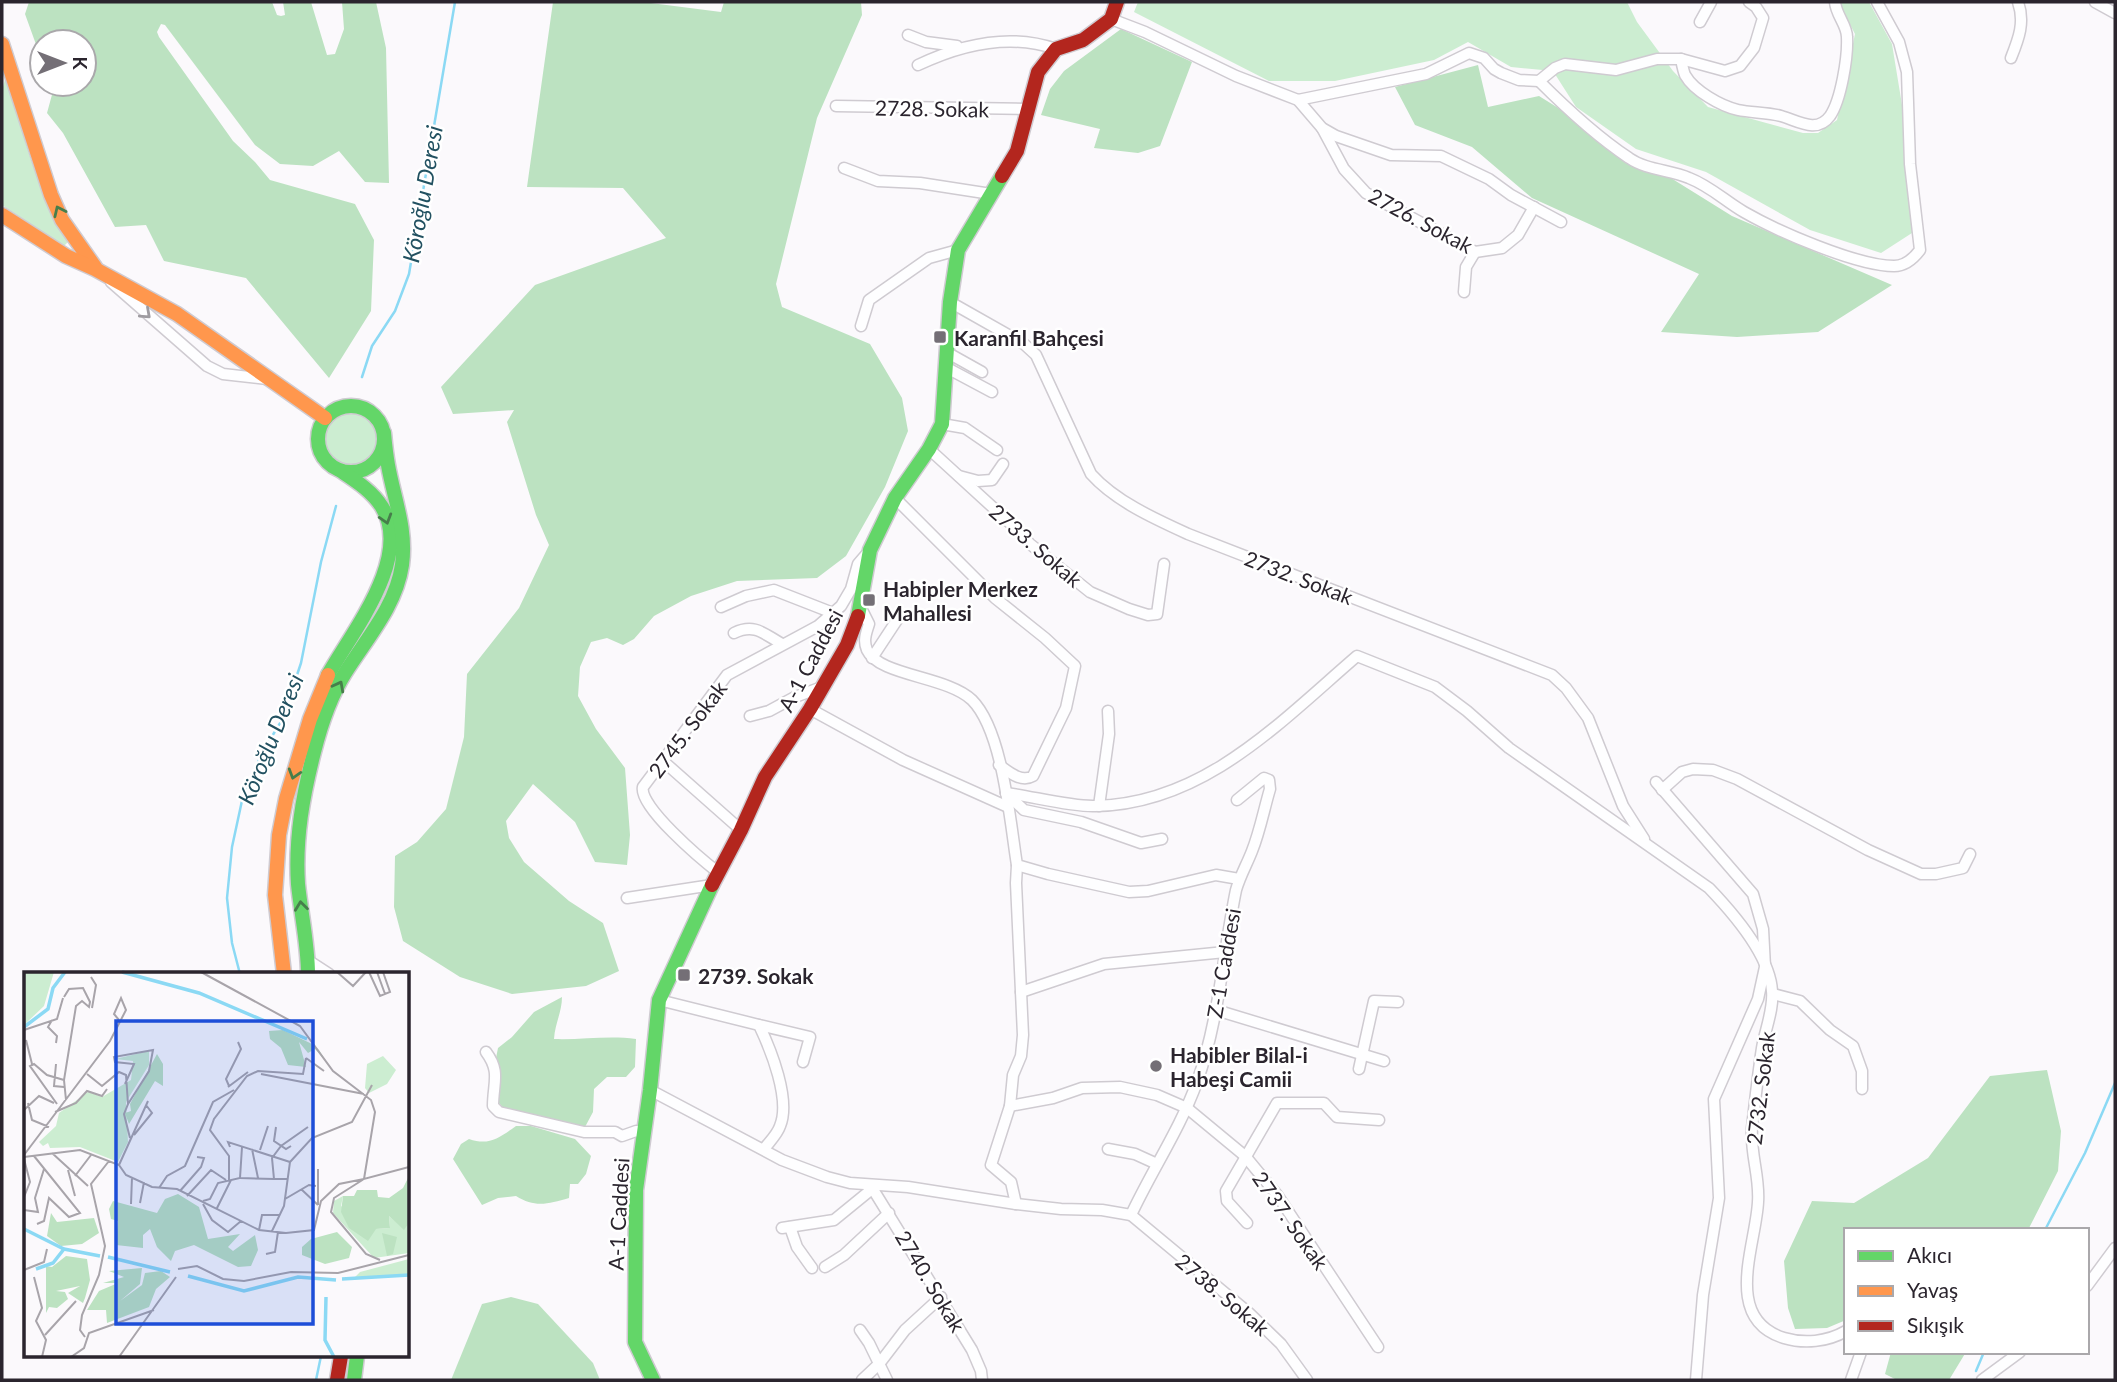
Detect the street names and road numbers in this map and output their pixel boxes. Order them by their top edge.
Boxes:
street label: 2728. Sokak [875,95,990,121]
street label: 2726. Sokak [1365,182,1478,258]
street label: 2733. Sokak [985,498,1087,592]
street label: 2732. Sokak [1241,545,1357,609]
street label: A-1 Caddesi [772,604,848,716]
street label: 2745. Sokak [643,676,732,782]
street label: Z-1 Caddesi [1201,906,1245,1020]
street label: 2732. Sokak [1741,1030,1779,1146]
street label: A-1 Caddesi [603,1157,633,1271]
street label: 2737. Sokak [1248,1166,1334,1274]
street label: 2740. Sokak [891,1226,971,1337]
street label: 2738. Sokak [1171,1248,1275,1340]

